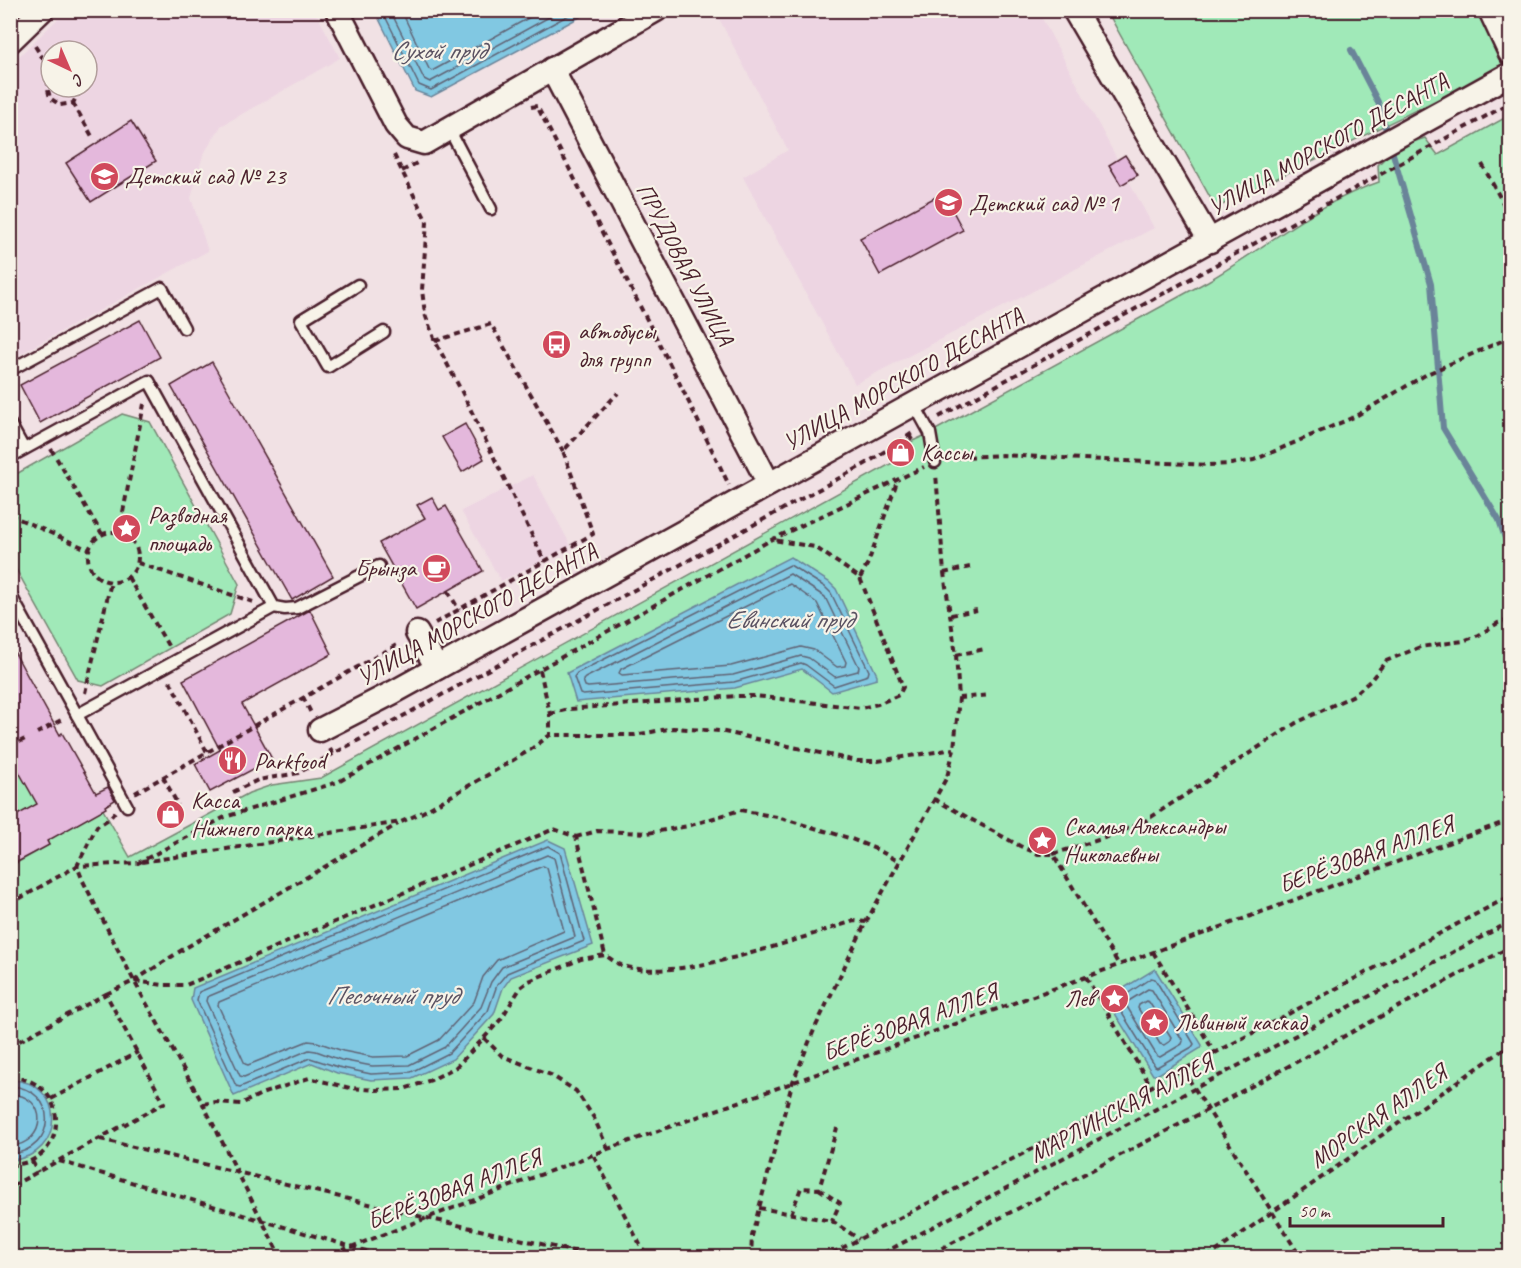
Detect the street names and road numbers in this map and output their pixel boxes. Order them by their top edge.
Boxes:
street label: УЛИЦА МОРСКОГО ДЕСАНТА [1203,65,1454,222]
street label: ПРУДОВАЯ УЛИЦА [630,178,741,351]
street label: УЛИЦА МОРСКОГО ДЕСАНТА [778,300,1029,457]
street label: УЛИЦА МОРСКОГО ДЕСАНТА [352,535,603,692]
street label: БЕРЁЗОВАЯ АЛЛЕЯ [1275,807,1461,900]
street label: БЕРЁЗОВАЯ АЛЛЕЯ [819,975,1005,1068]
street label: МАРЛИНСКАЯ АЛЛЕЯ [1024,1045,1221,1169]
street label: МОРСКАЯ АЛЛЕЯ [1304,1056,1455,1174]
street label: БЕРЁЗОВАЯ АЛЛЕЯ [363,1141,548,1236]

